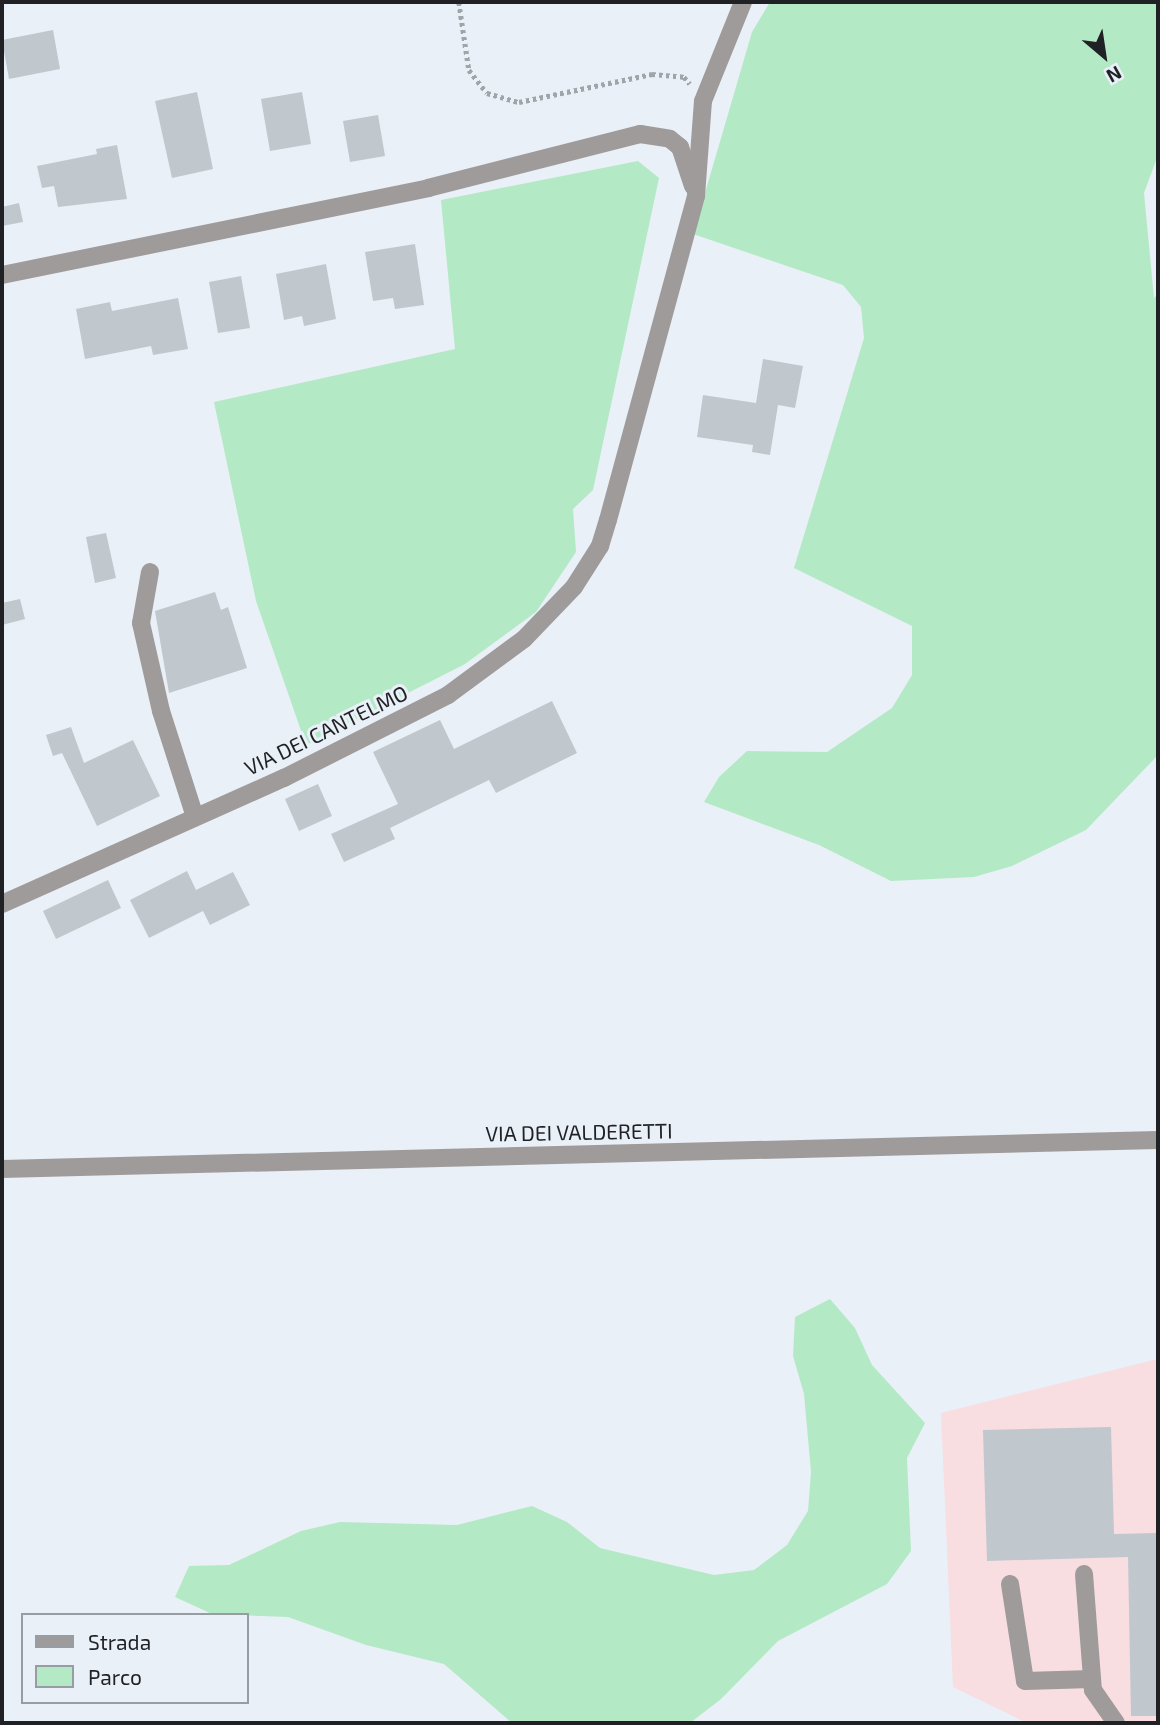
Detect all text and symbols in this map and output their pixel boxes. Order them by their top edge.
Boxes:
north arrow [1069,21,1139,91]
text: N [1103,61,1126,88]
street label: VIA DEI CANTELMO [240,679,412,781]
street label: VIA DEI VALDERETTI [485,1118,673,1146]
legend [21,1613,248,1704]
text: Strada [88,1629,151,1654]
text: Parco [88,1664,142,1689]

